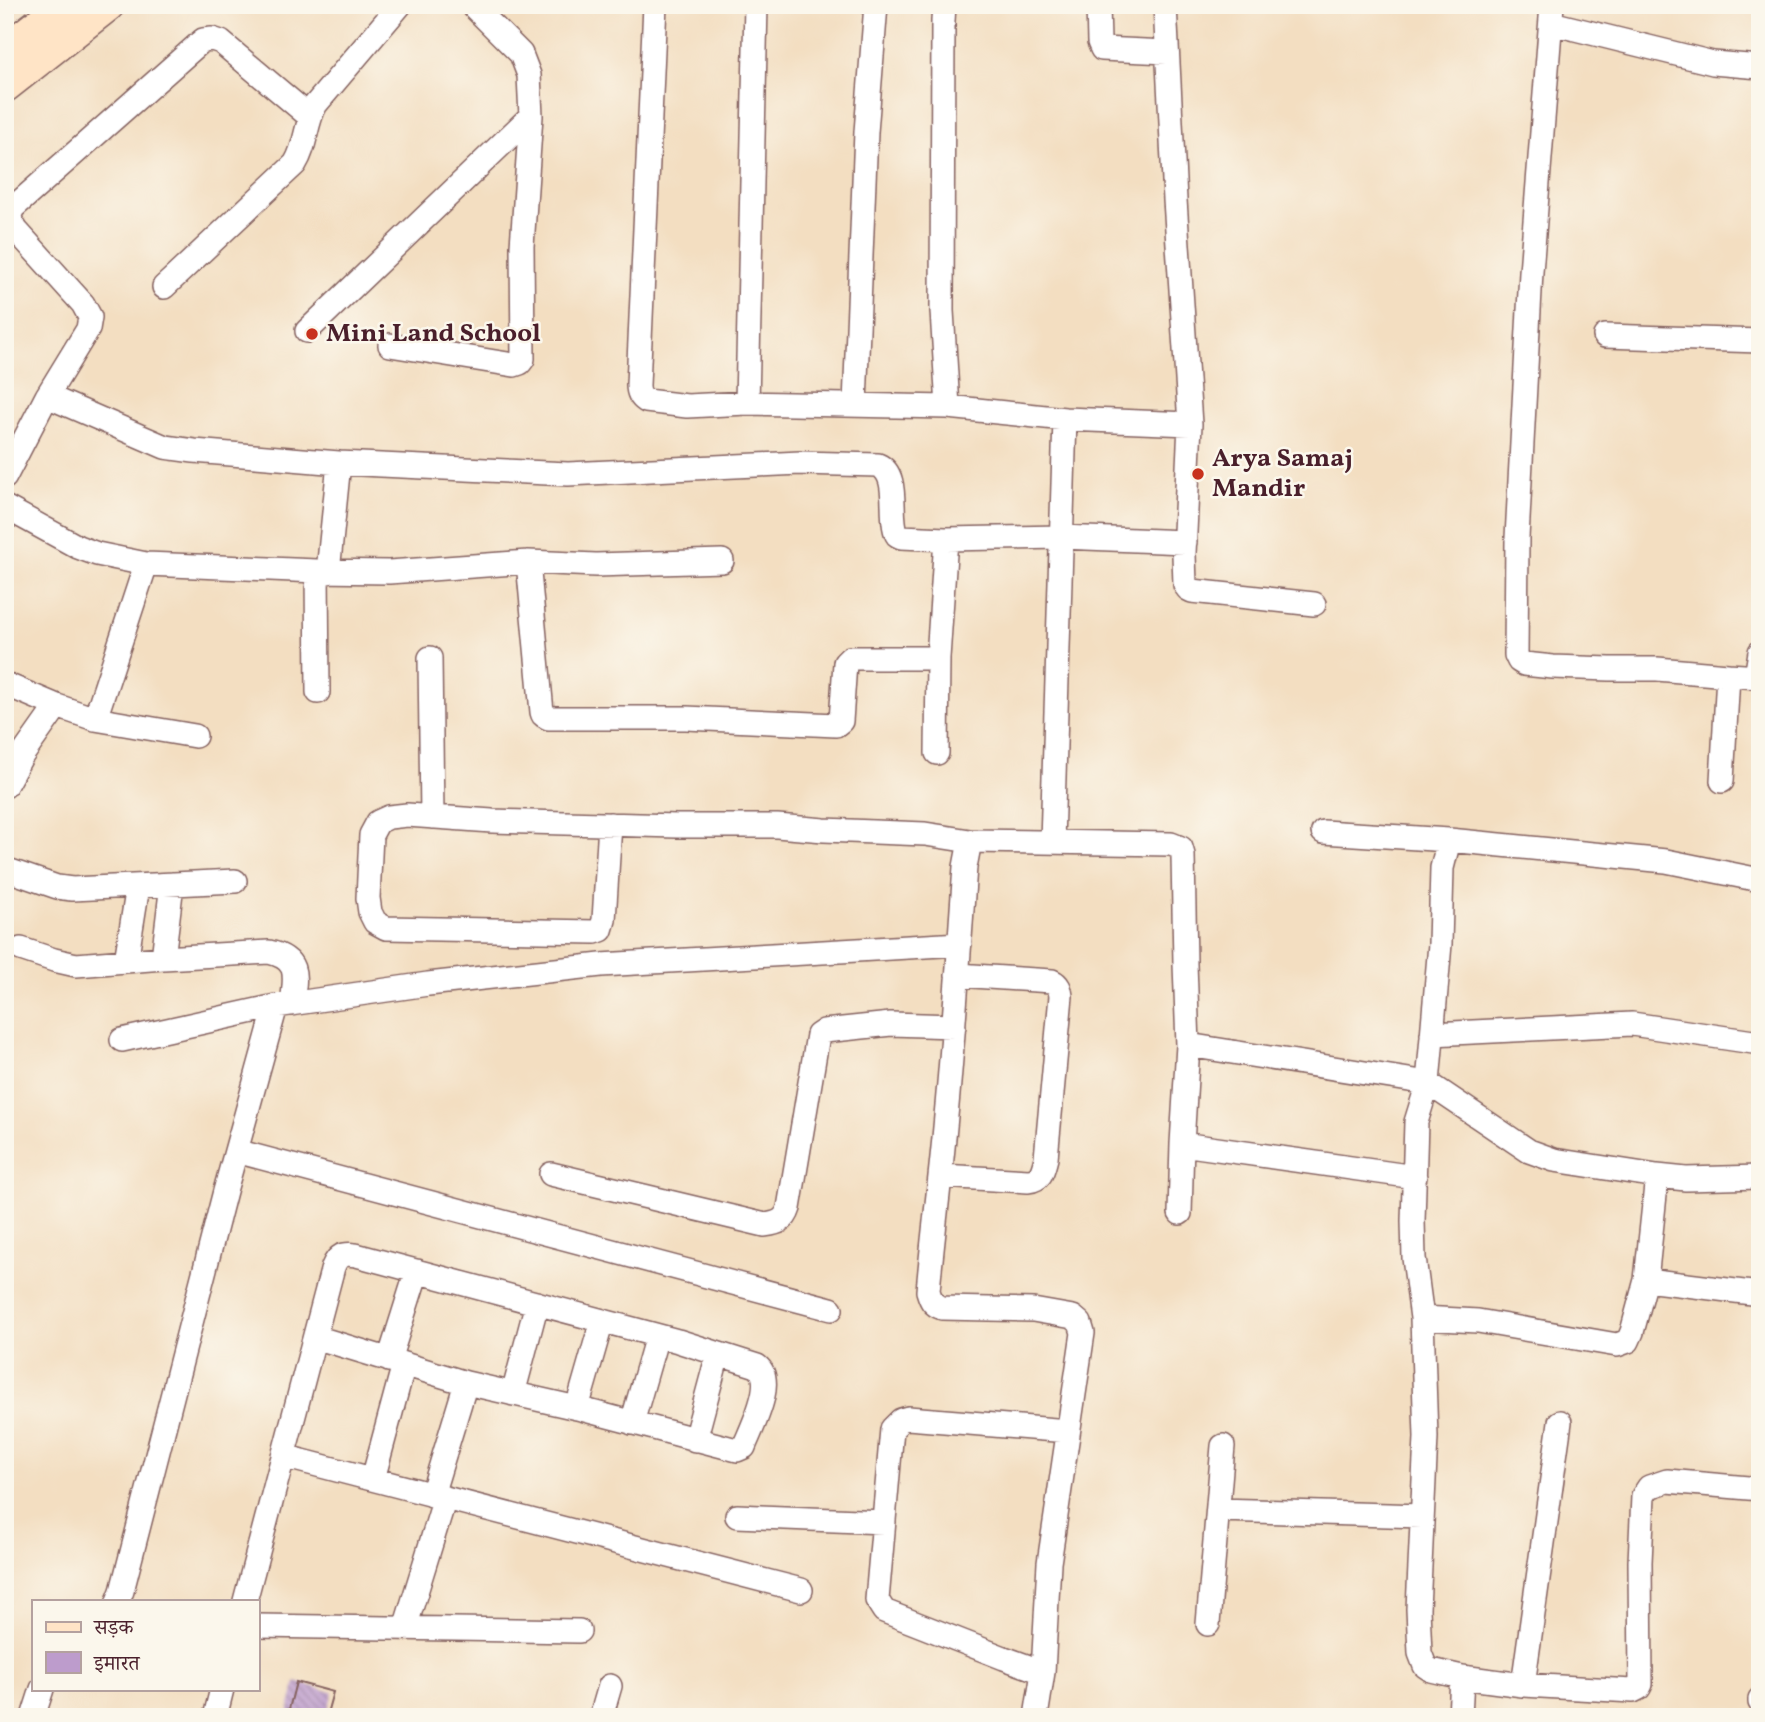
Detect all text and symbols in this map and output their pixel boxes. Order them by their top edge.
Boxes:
place label: Mini Land School [326,316,541,352]
marker: Mini Land School [304,326,320,342]
place label: Arya Samaj Mandir [1212,441,1353,507]
marker: Arya Samaj Mandir [1190,466,1206,482]
legend [32,1600,259,1690]
text: सड़क [93,1614,134,1643]
text: इमारत [93,1650,141,1679]

